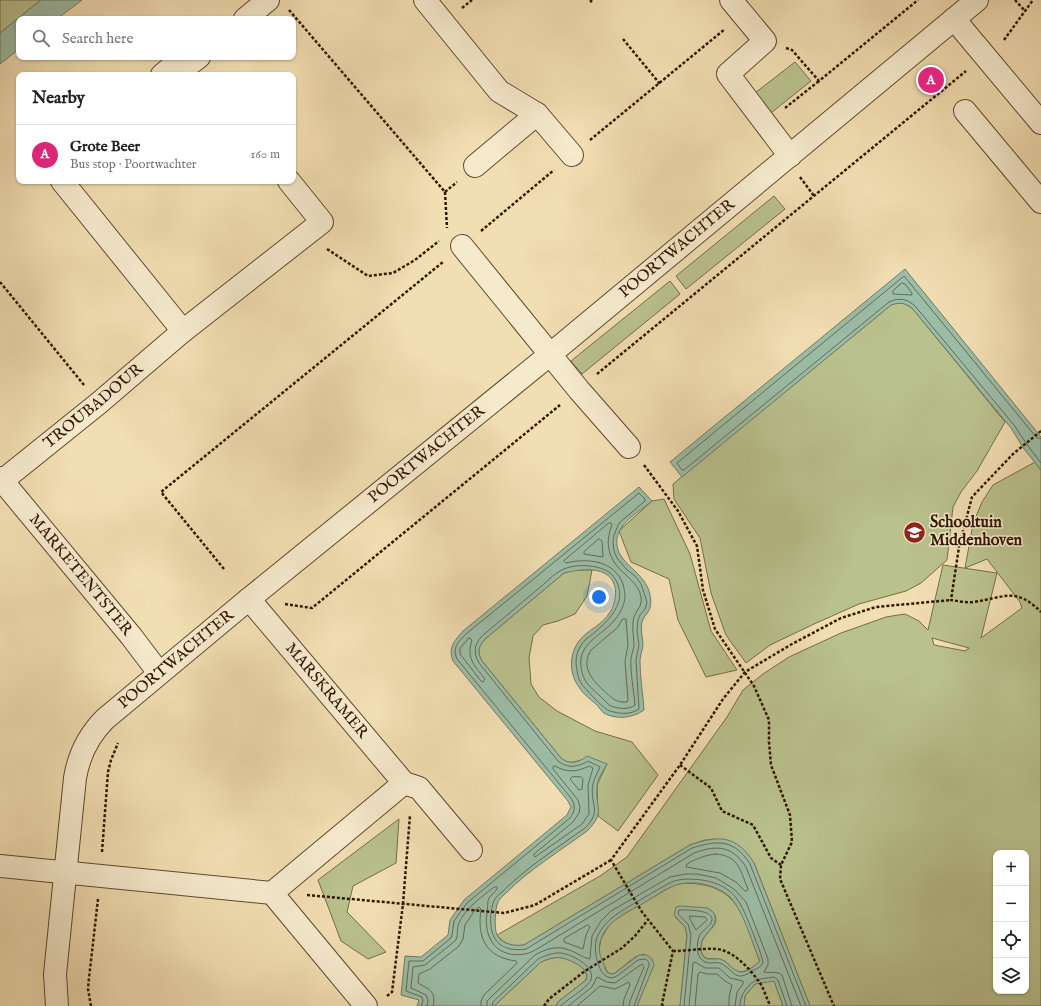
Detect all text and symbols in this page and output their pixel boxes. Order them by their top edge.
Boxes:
search box [16,16,296,60]
icon: search [30,27,52,49]
text: Search here [62,29,133,48]
pin: A [918,65,944,95]
text: Nearby [32,88,85,109]
text: Grote Beer [70,137,140,156]
text: A [41,146,49,163]
text: 160 m [250,146,280,163]
text: Bus stop · Poortwachter [70,156,197,173]
street label: POORTWACHTER [615,194,740,303]
street label: TROUBADOUR [40,359,148,453]
street label: POORTWACHTER [364,401,490,508]
street label: MARKETENTSTER [24,510,137,641]
place label: Schooltuin Middenhoven [930,513,1022,551]
school or university icon: Schooltuin Middenhoven [901,519,927,545]
your location [589,587,609,607]
street label: POORTWACHTER [114,605,239,714]
street label: MARSKRAMER [280,639,373,743]
map controls [993,850,1029,994]
button: + [993,850,1029,886]
button: − [993,886,1029,922]
button: locate [993,922,1029,958]
button: layers [993,958,1029,994]

